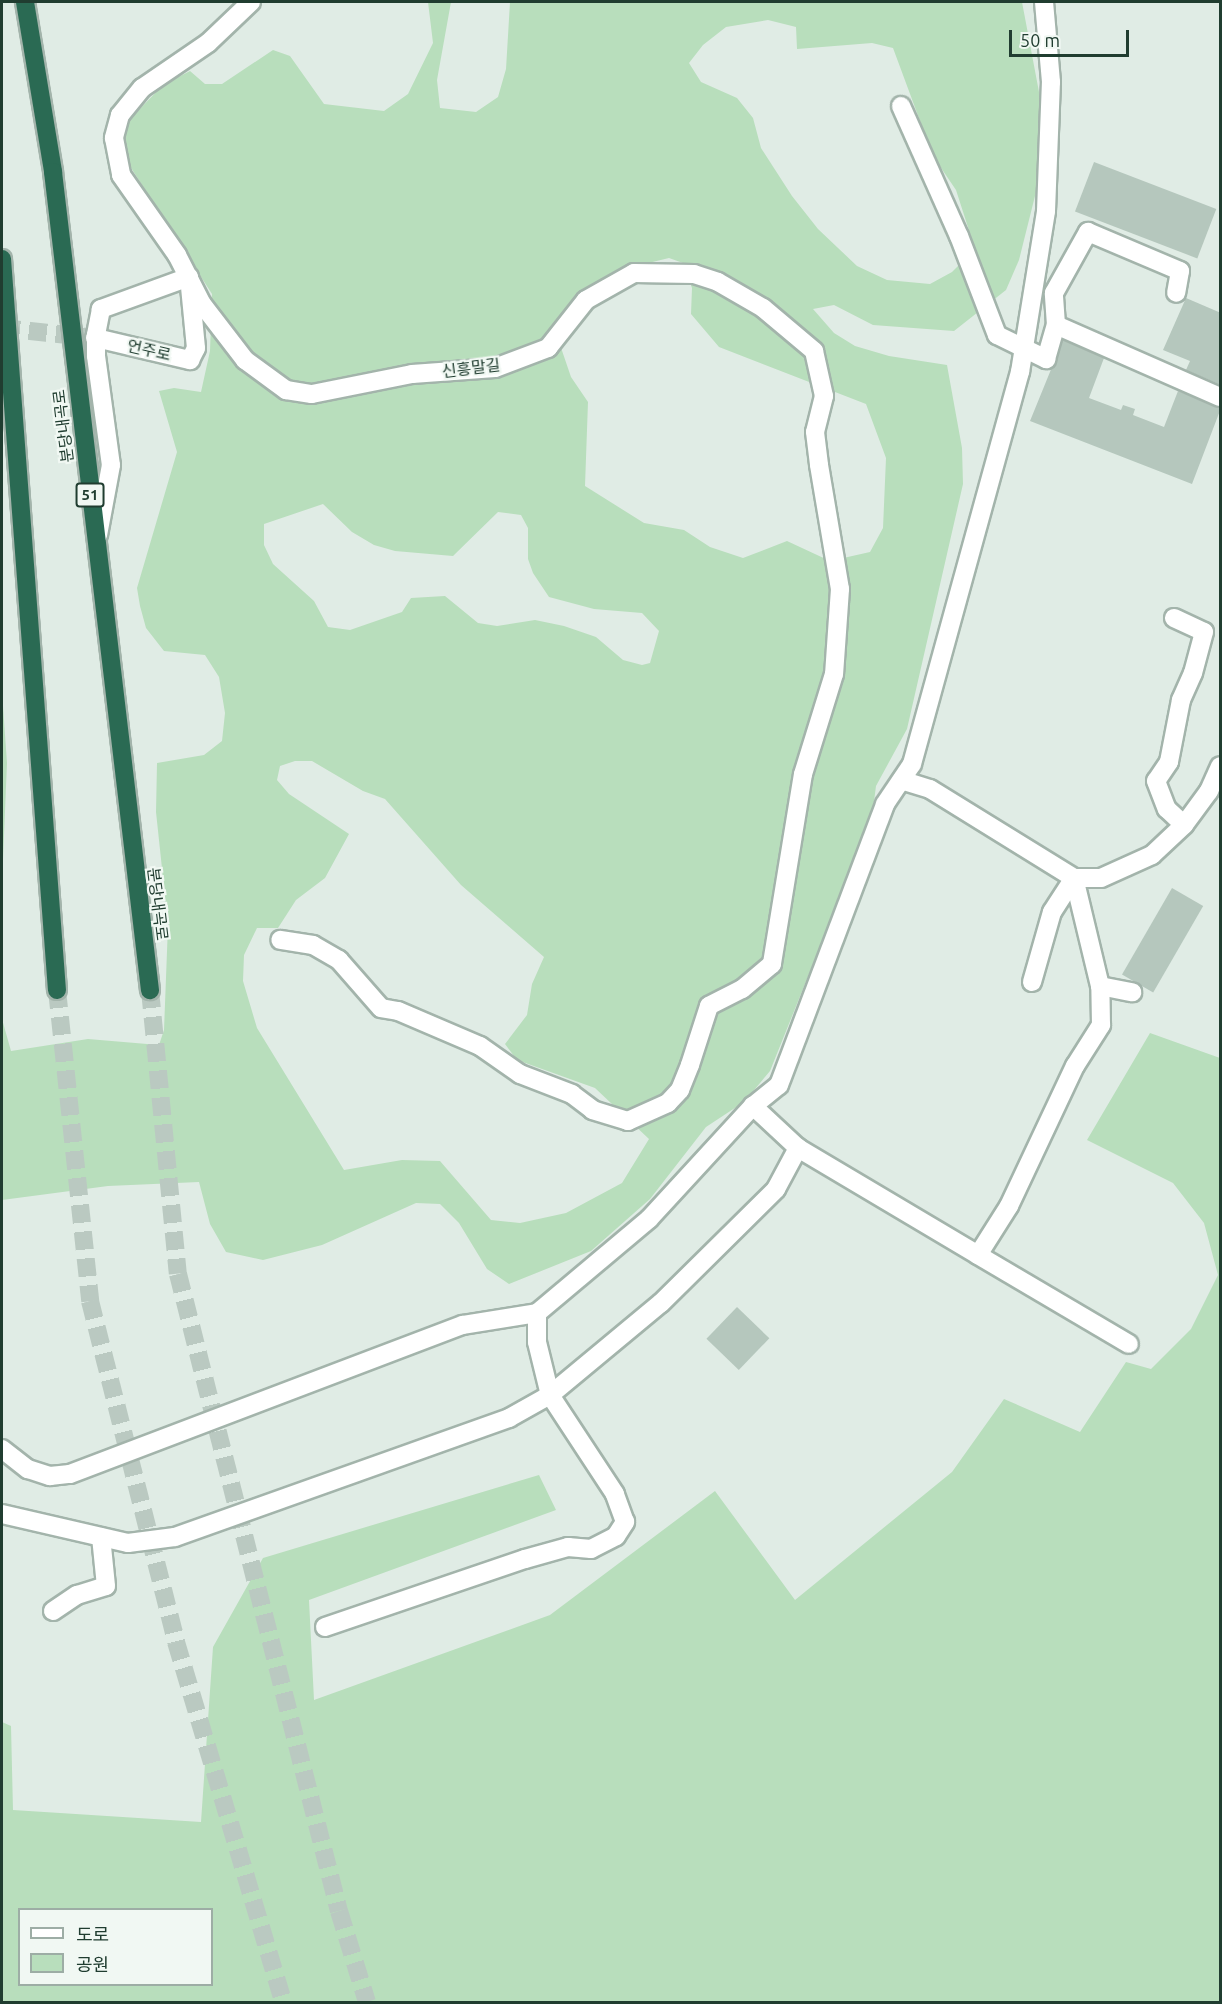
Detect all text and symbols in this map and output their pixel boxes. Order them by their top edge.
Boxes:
scale bar [1012,18,1132,56]
text: 50 m [1020,30,1060,50]
street label: 언주로 [125,336,173,364]
street label: 신흥말길 [441,355,501,381]
street label: 분당내곡로 [49,388,77,464]
road number: 51 [75,483,105,507]
street label: 분당내곡로 [144,866,172,942]
legend [18,1908,213,1986]
text: 도로 [76,1924,109,1944]
text: 공원 [76,1954,109,1974]

